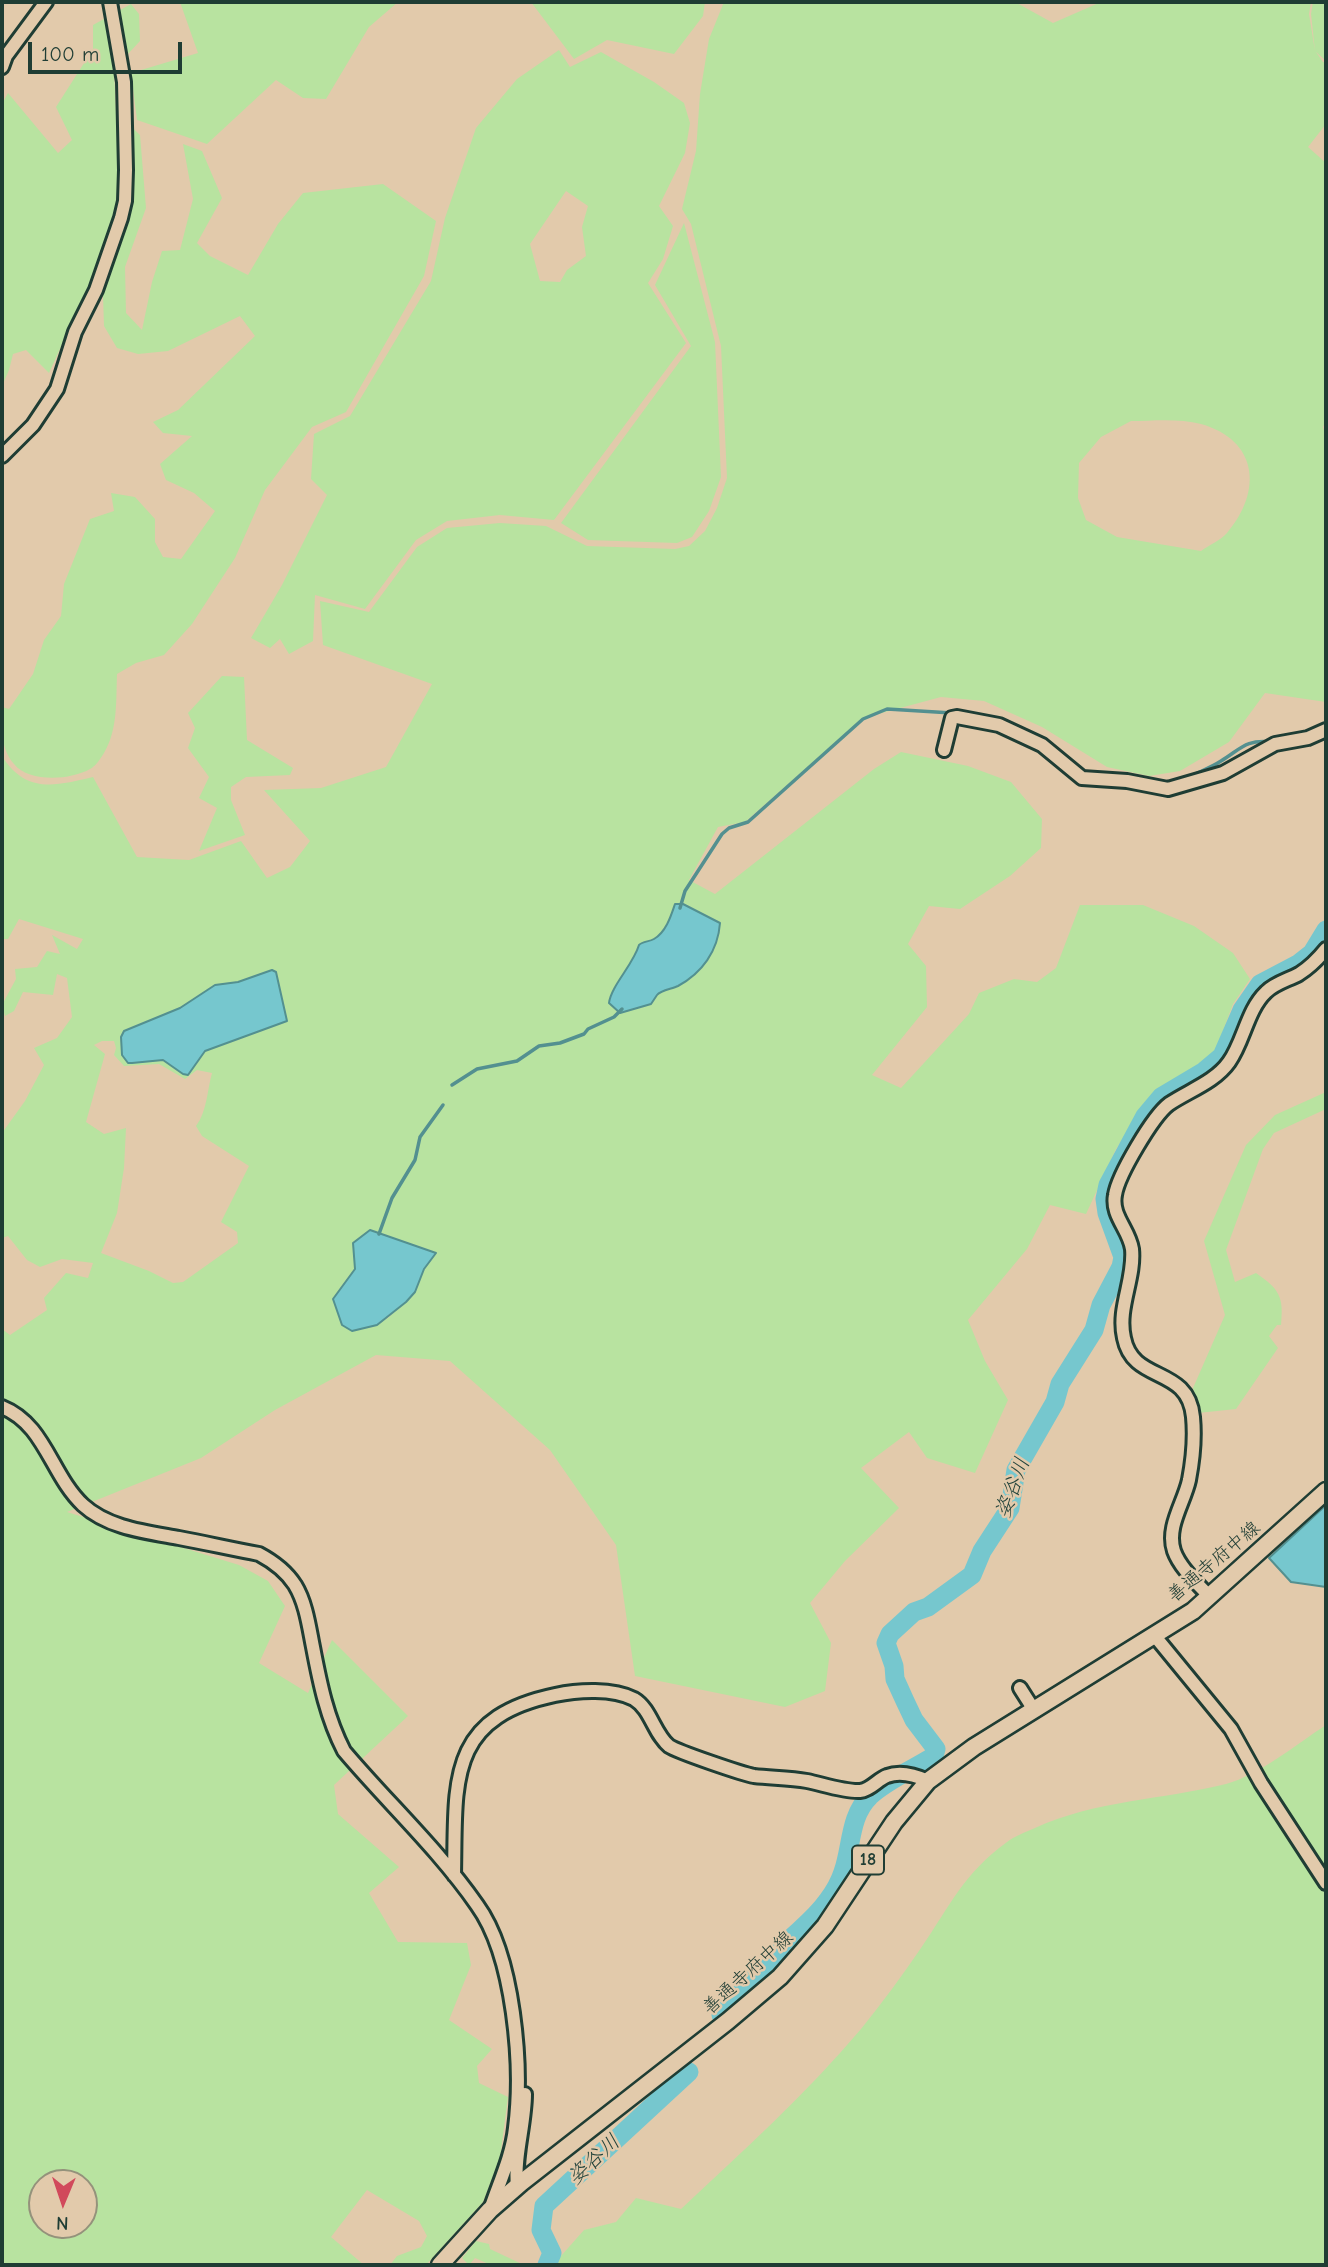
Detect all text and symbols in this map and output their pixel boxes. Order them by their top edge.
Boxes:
scale bar [32,28,186,72]
text: 100 m [41,42,99,66]
water label: 姿谷川 [990,1454,1036,1522]
street label: 善通寺府中線 [1163,1517,1265,1607]
road number: 18 [852,1846,884,1874]
street label: 善通寺府中線 [698,1926,798,2020]
water label: 姿谷川 [562,2129,626,2191]
north arrow [28,2169,98,2239]
text: N [56,2212,69,2234]

